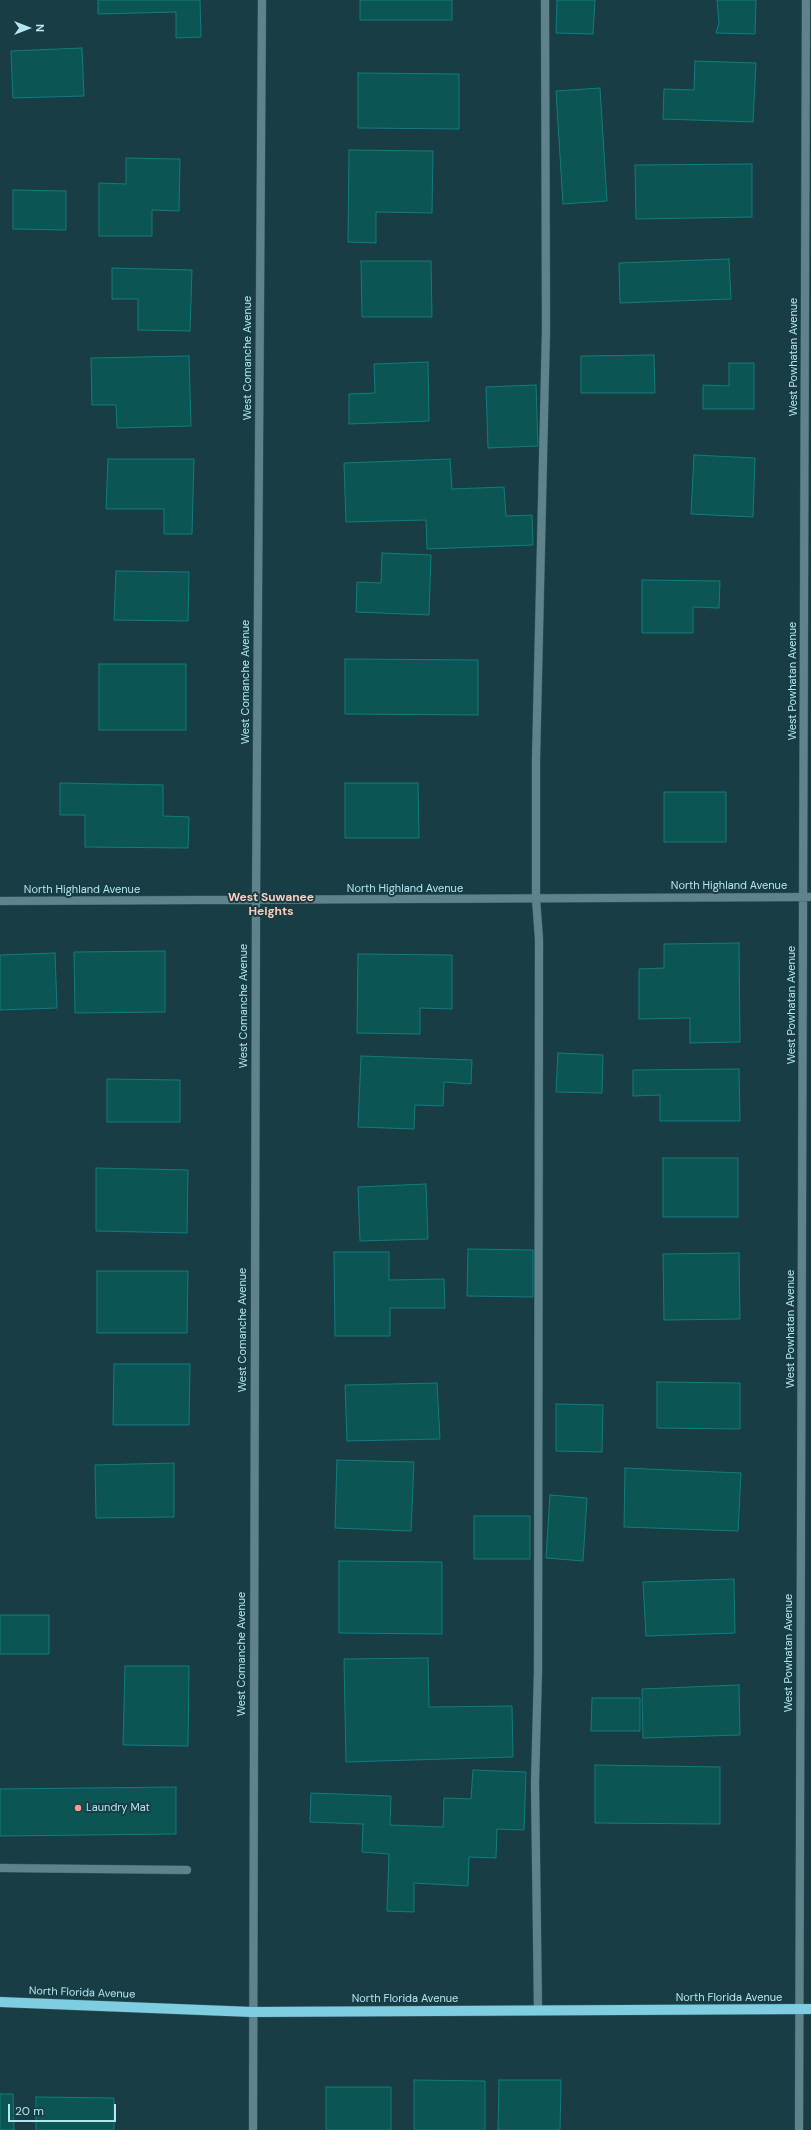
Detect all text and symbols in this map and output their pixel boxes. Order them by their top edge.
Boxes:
north arrow [8,8,48,48]
text: N [33,24,47,32]
street label: West Comanche Avenue [241,296,255,420]
street label: West Powhatan Avenue [787,298,801,416]
street label: West Comanche Avenue [239,620,253,744]
street label: West Powhatan Avenue [786,622,800,740]
street label: North Highland Avenue [671,879,787,893]
street label: North Highland Avenue [347,882,463,896]
street label: North Highland Avenue [24,883,140,897]
district label: West Suwanee Heights [228,891,314,919]
street label: West Comanche Avenue [237,944,251,1068]
street label: West Powhatan Avenue [785,946,799,1064]
street label: West Comanche Avenue [236,1268,250,1392]
street label: West Powhatan Avenue [784,1270,798,1388]
street label: West Comanche Avenue [235,1592,249,1716]
street label: West Powhatan Avenue [782,1594,796,1712]
place label: Laundry Mat [86,1801,150,1815]
marker: Laundry Mat [73,1803,83,1813]
street label: North Florida Avenue [29,1985,135,2001]
street label: North Florida Avenue [676,1991,782,2005]
street label: North Florida Avenue [352,1992,458,2006]
scale bar [10,2096,118,2122]
text: 20 m [15,2103,44,2119]

